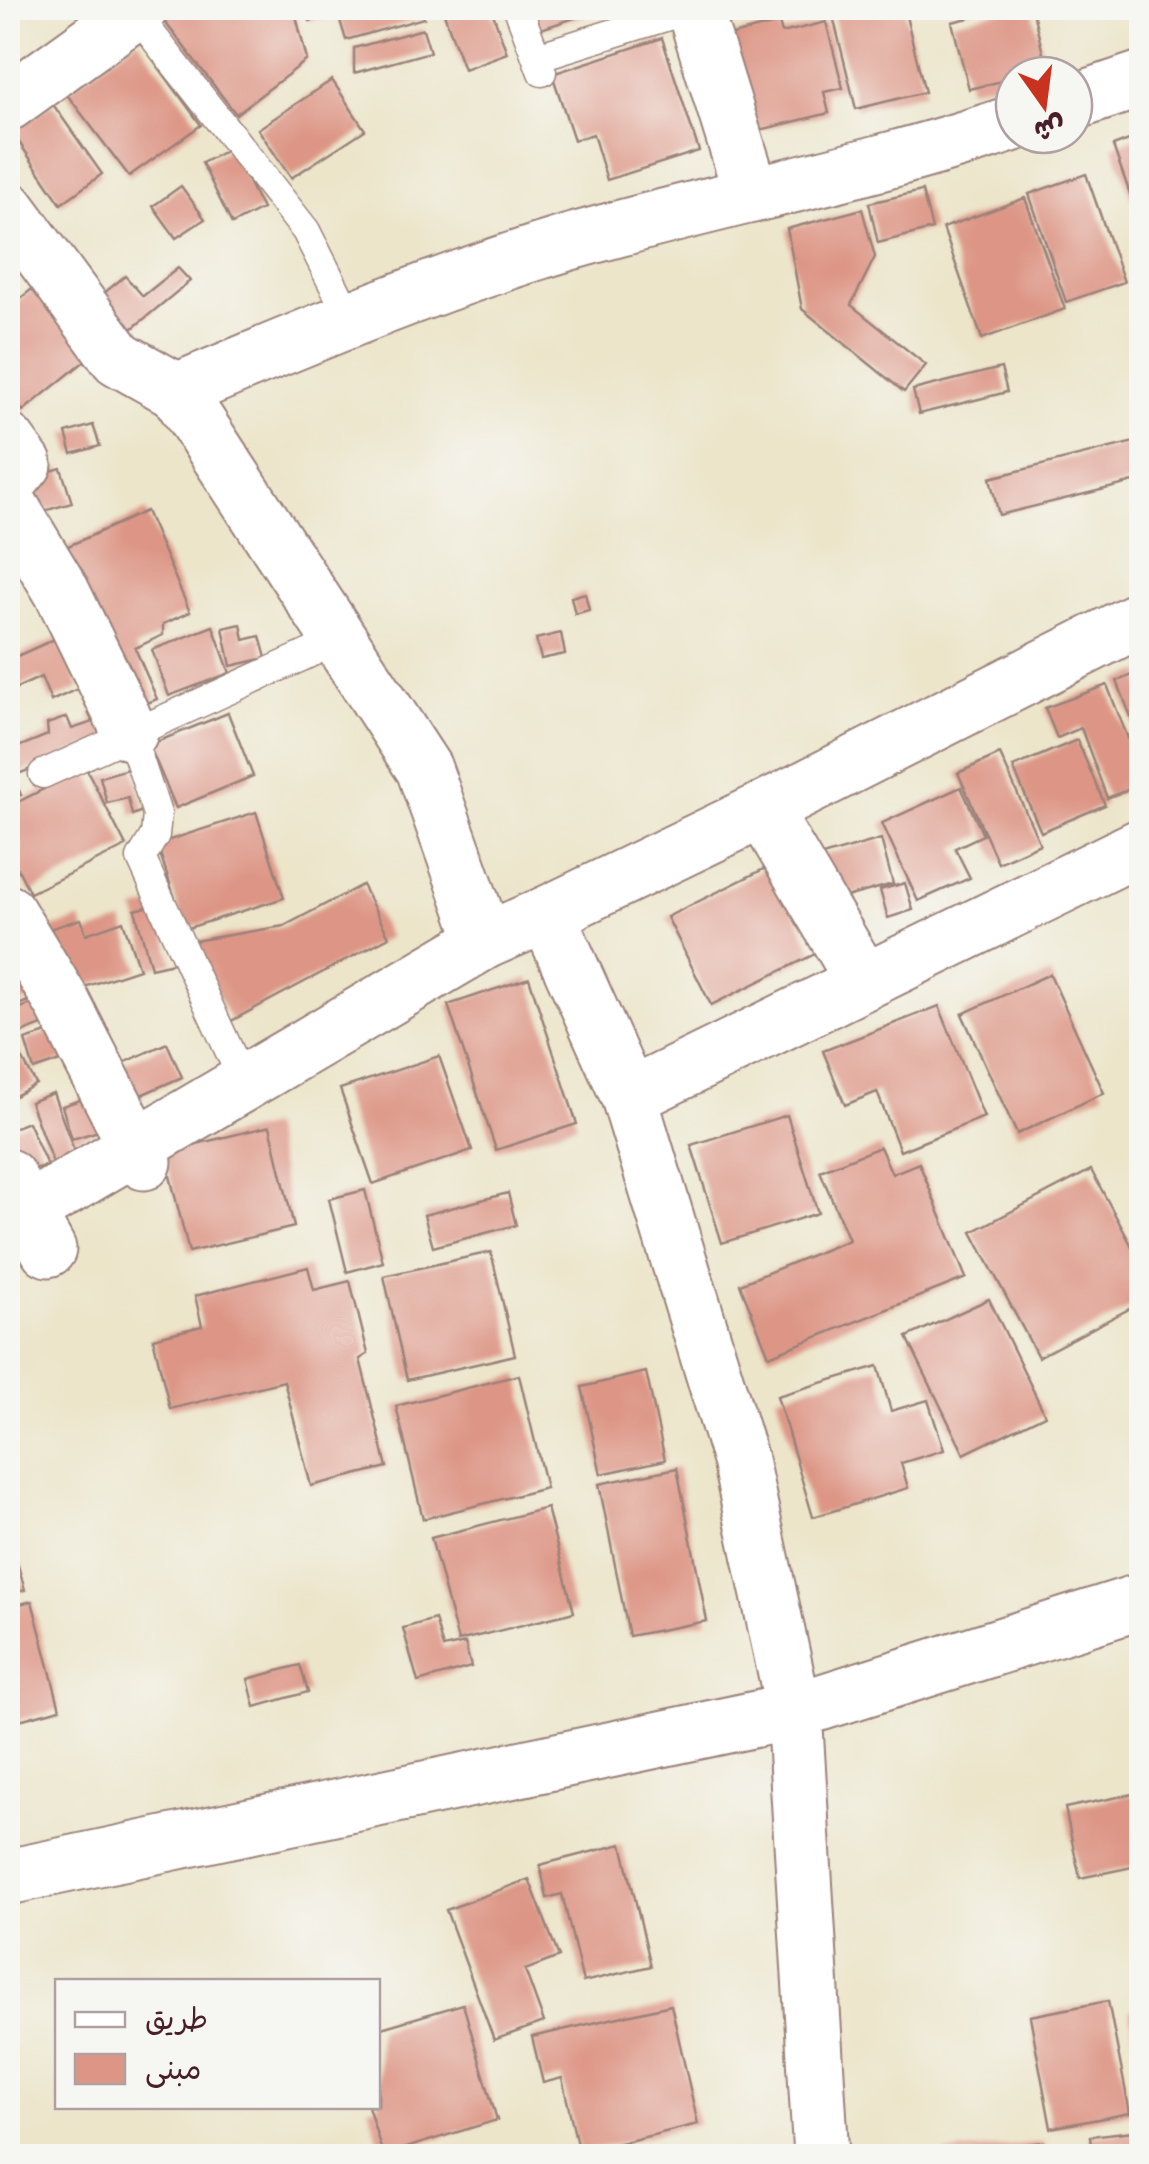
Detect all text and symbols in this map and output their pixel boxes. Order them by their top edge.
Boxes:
north arrow [994,55,1094,155]
text: ش [1029,102,1069,149]
legend [55,1979,380,2109]
text: طريق [145,2000,208,2044]
text: مبنى [145,2050,201,2094]

